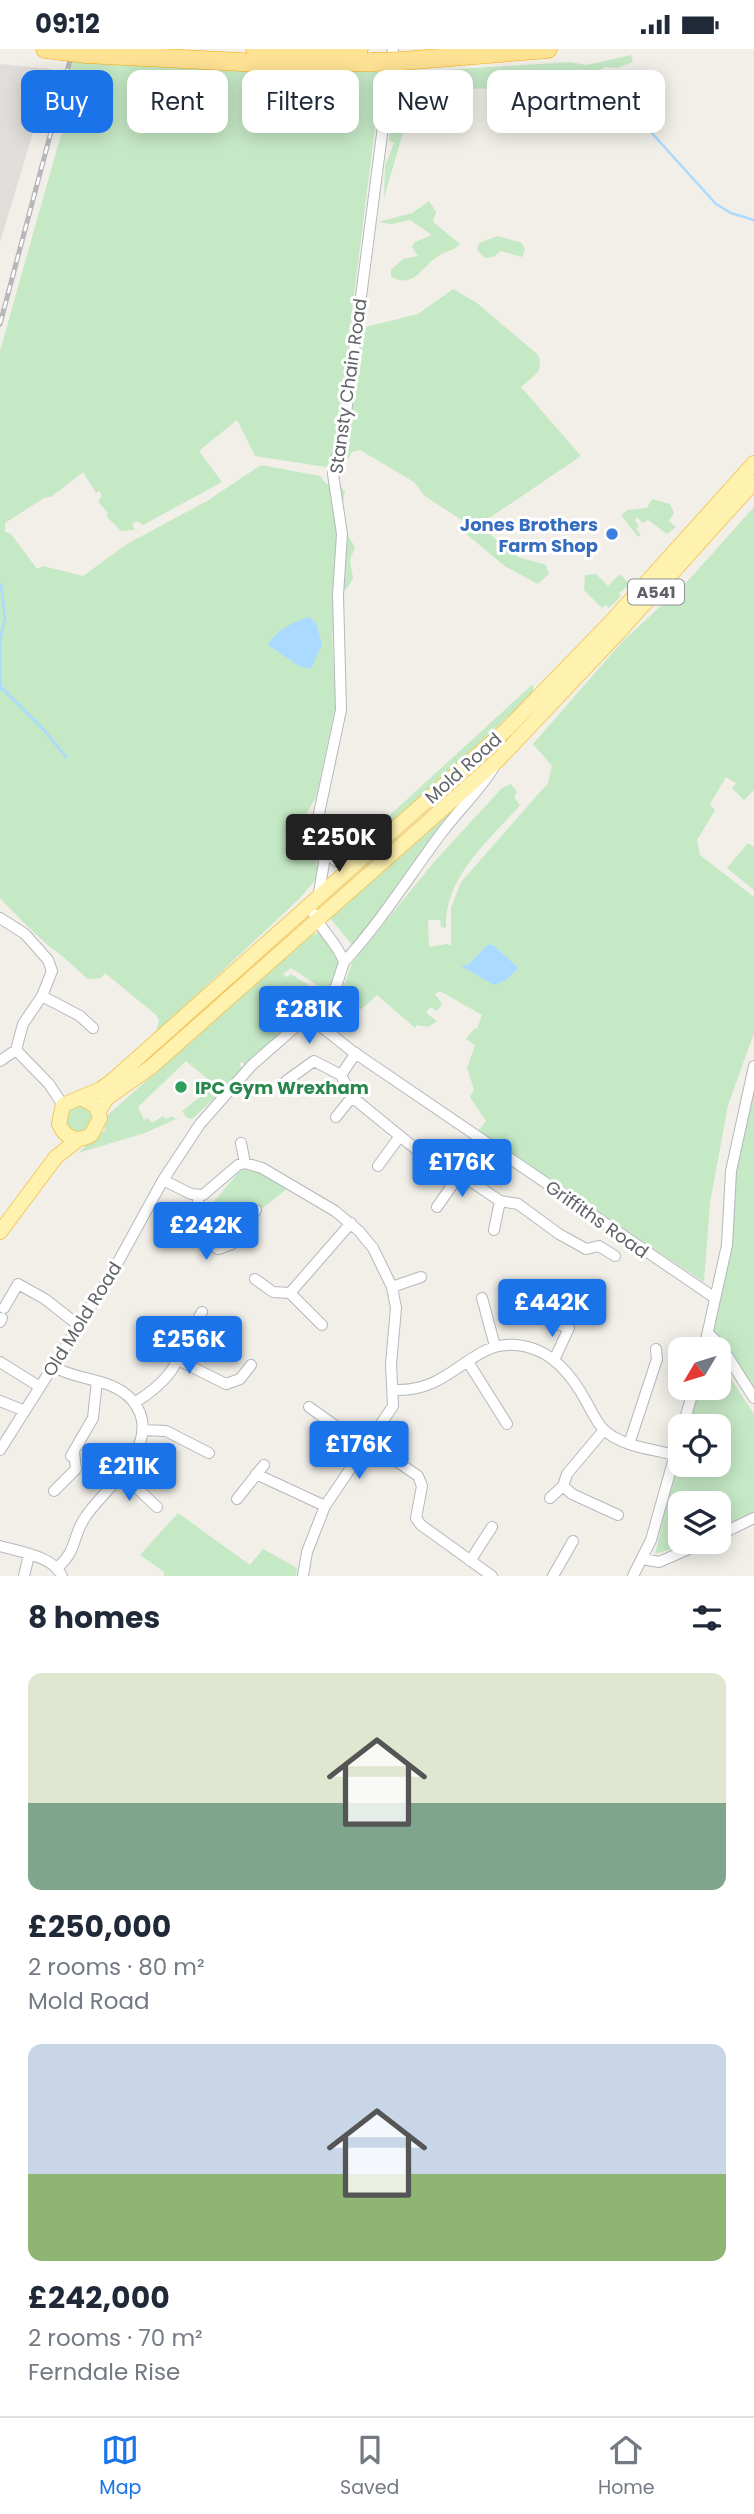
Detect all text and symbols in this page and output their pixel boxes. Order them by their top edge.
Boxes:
text: 09:12 [35,6,100,42]
chip: Buy [21,70,113,133]
chip: Rent [127,70,228,133]
chip: Filters [242,70,359,133]
chip: New [373,70,473,133]
chip: Apartment [487,70,665,133]
street label: Stansty Chain Road [323,297,373,475]
place label: Jones Brothers Farm Shop [460,512,598,558]
marker: Jones Brothers Farm Shop [604,526,620,542]
road number: A541 [628,579,684,605]
street label: Mold Road [419,727,507,809]
pin: £250K [290,815,388,874]
text: £250K [302,821,376,853]
pin: £281K [260,986,358,1046]
text: £281K [275,993,343,1025]
place label: IPC Gym Wrexham [195,1075,369,1100]
marker: IPC Gym Wrexham [173,1079,189,1095]
pin: £176K [413,1139,511,1199]
text: £176K [429,1146,495,1178]
street label: Griffiths Road [540,1174,654,1264]
pin: £242K [157,1203,255,1262]
text: £242K [169,1209,243,1241]
street label: Old Mold Road [37,1257,127,1381]
pin: £442K [503,1279,601,1339]
text: £442K [514,1286,590,1318]
pin: £256K [140,1317,238,1376]
text: £256K [152,1323,226,1355]
north arrow [668,1337,732,1400]
map controls [668,1337,731,1554]
button: locate [668,1414,731,1477]
pin: £176K [310,1421,408,1481]
text: £176K [326,1428,392,1460]
pin: £211K [80,1443,178,1503]
text: £211K [98,1450,160,1482]
button: layers [668,1491,731,1554]
text: 8 homes [28,1596,160,1639]
icon: filters [688,1599,726,1637]
icon: home [314,1719,440,1845]
text: £250,000 [28,1905,171,1948]
text: 2 rooms · 80 m² [28,1951,205,1983]
text: Mold Road [28,1985,150,2017]
icon: home [314,2090,440,2216]
text: £242,000 [28,2276,170,2319]
text: 2 rooms · 70 m² [28,2322,203,2354]
text: Ferndale Rise [28,2356,180,2388]
tab: Map [99,2431,141,2502]
tab: Saved [340,2431,399,2502]
tab: Home [598,2431,655,2502]

